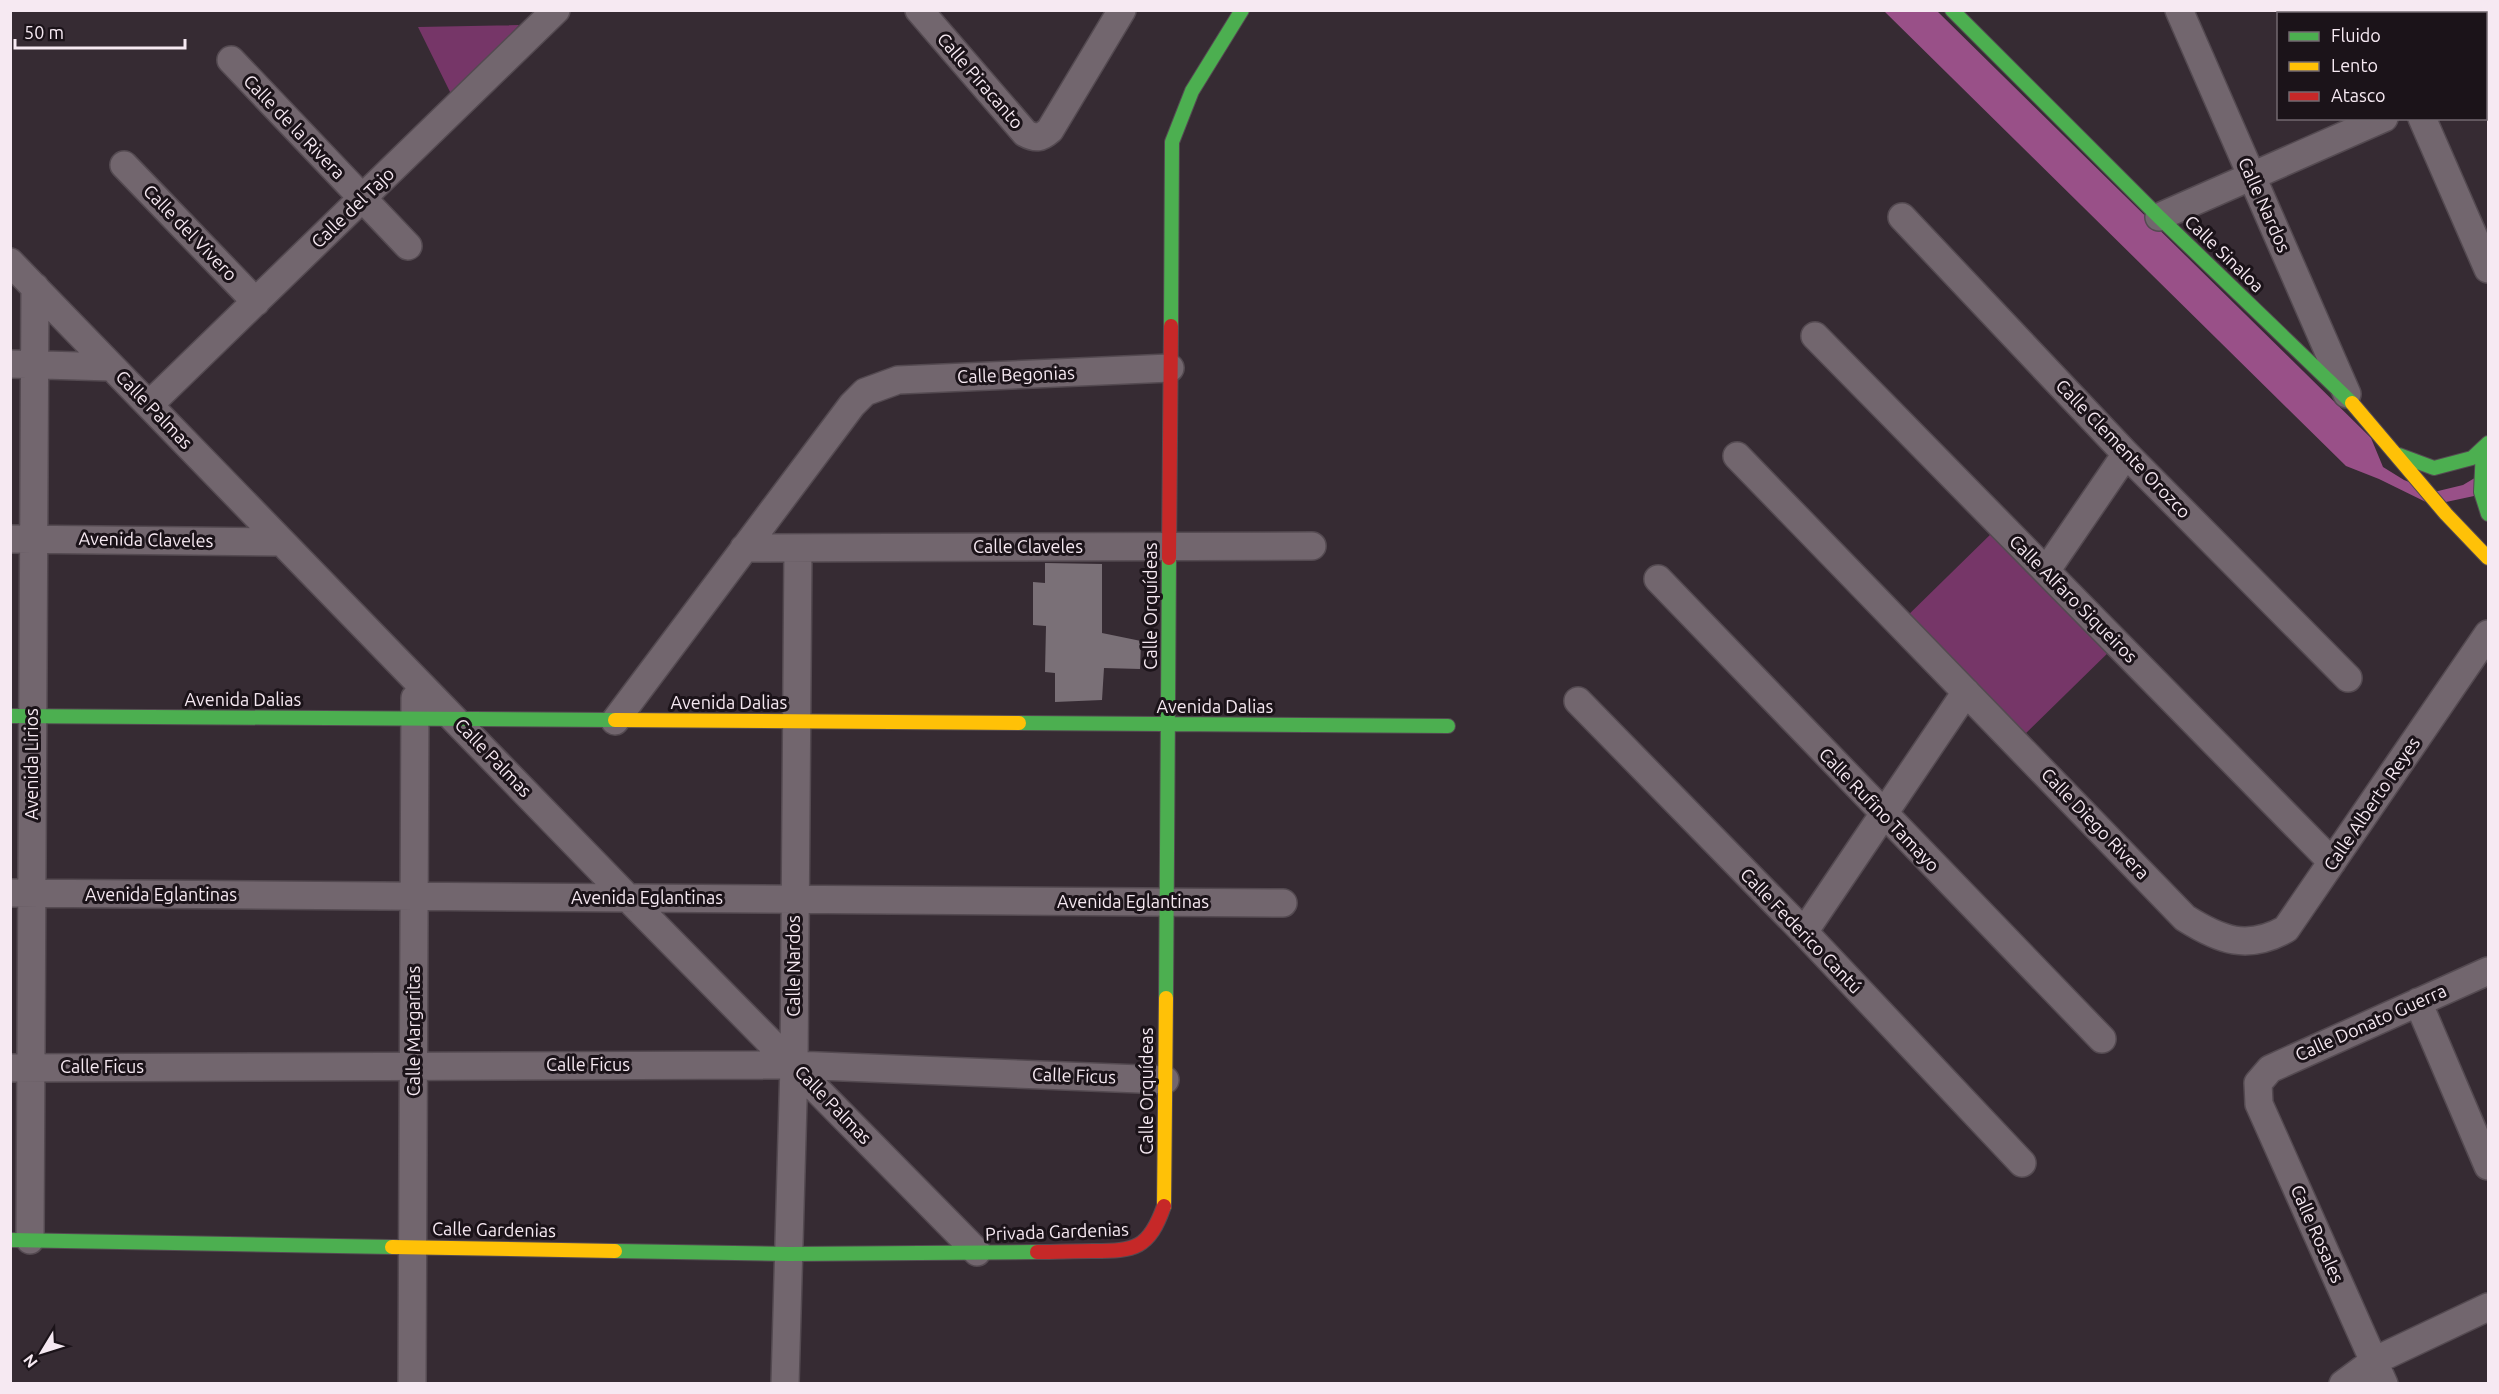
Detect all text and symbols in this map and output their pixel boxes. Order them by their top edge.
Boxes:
scale bar [15,12,184,50]
legend [2277,12,2487,120]
text: 50 m [24,22,64,42]
text: Fluido [2331,25,2381,45]
street label: Calle Piracanto [934,28,1028,132]
text: Lento [2331,55,2378,75]
street label: Calle de la Rivera [240,70,349,182]
text: Atasco [2331,85,2386,105]
street label: Calle Nardos [2235,154,2295,255]
street label: Calle del Tajo [307,163,398,251]
street label: Calle del Vivero [140,180,241,284]
street label: Calle Sinaloa [2181,211,2268,296]
street label: Calle Begonias [957,362,1075,386]
street label: Calle Palmas [112,366,197,453]
street label: Calle Clemente Orozco [2052,375,2195,522]
street label: Avenida Claveles [78,528,214,550]
street label: Calle Alfaro Siqueiros [2006,530,2142,666]
street label: Calle Claveles [973,536,1083,556]
street label: Calle Orquídeas [1140,542,1160,670]
street label: Avenida Dalias [185,689,302,709]
street label: Avenida Dalias [671,692,788,712]
street label: Avenida Dalias [1157,696,1274,716]
street label: Avenida Lirios [21,708,41,820]
street label: Calle Palmas [451,714,536,801]
street label: Calle Alberto Reyes [2319,733,2423,874]
street label: Calle Rufino Tamayo [1816,743,1944,875]
street label: Calle Diego Rivera [2038,764,2154,883]
street label: Calle Federico Cantú [1737,864,1866,997]
street label: Avenida Eglantinas [85,884,237,904]
street label: Avenida Eglantinas [571,887,723,907]
street label: Avenida Eglantinas [1057,891,1209,911]
street label: Calle Nardos [783,915,803,1017]
street label: Calle Margaritas [403,966,423,1096]
street label: Calle Donato Guerra [2292,980,2449,1064]
street label: Calle Orquídeas [1136,1027,1156,1155]
street label: Calle Ficus [546,1054,630,1074]
street label: Calle Ficus [60,1056,144,1076]
street label: Calle Palmas [791,1061,876,1148]
street label: Calle Ficus [1032,1064,1117,1086]
street label: Calle Rosales [2287,1182,2348,1286]
street label: Calle Gardenias [432,1218,556,1240]
street label: Privada Gardenias [985,1218,1129,1244]
north arrow [12,1322,72,1382]
text: N [19,1351,41,1371]

